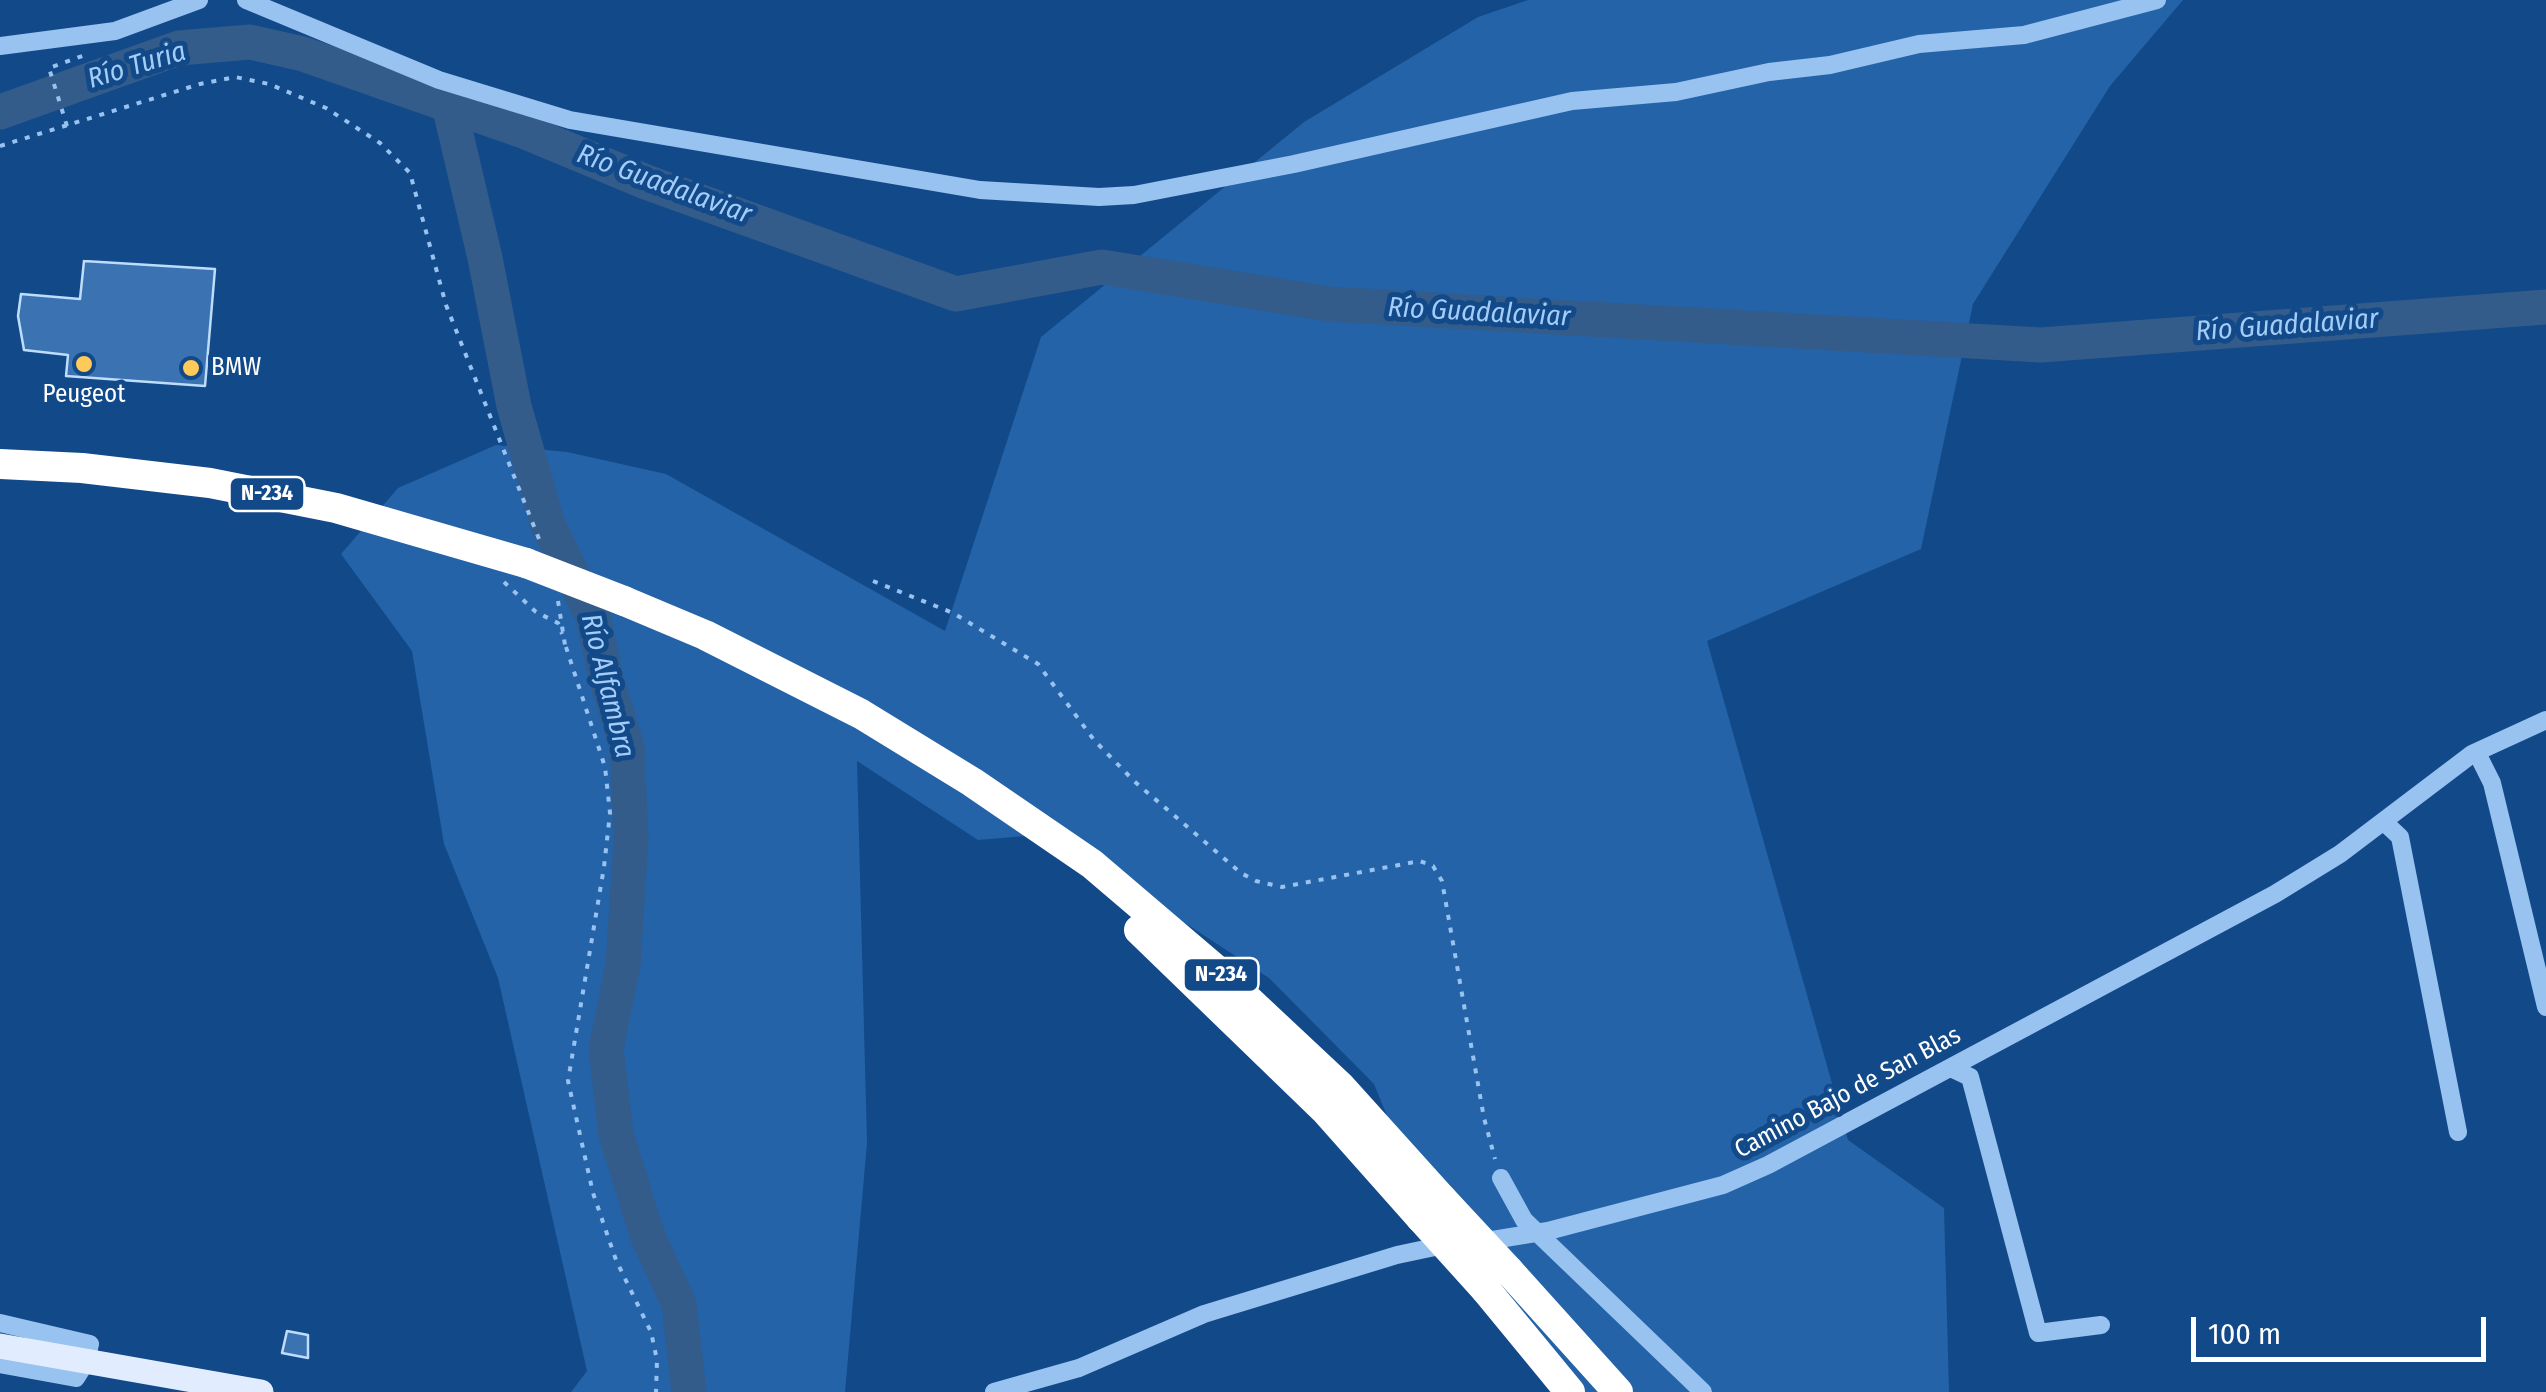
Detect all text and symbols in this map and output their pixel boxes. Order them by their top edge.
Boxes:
water label: Río Turia [84,35,190,97]
water label: Río Guadalaviar [572,138,756,232]
water label: Río Guadalaviar [1387,291,1571,335]
water label: Río Guadalaviar [2195,303,2379,349]
marker: Peugeot [73,353,95,375]
place label: BMW [211,353,261,383]
marker: BMW [180,357,202,379]
place label: Peugeot [43,380,125,410]
road number: N-234 [230,477,304,511]
water label: Río Alfambra [573,610,641,762]
road number: N-234 [1184,958,1258,992]
street label: Camino Bajo de San Blas [1730,1021,1966,1165]
scale bar [2196,1297,2491,1359]
text: 100 m [2208,1316,2281,1352]

